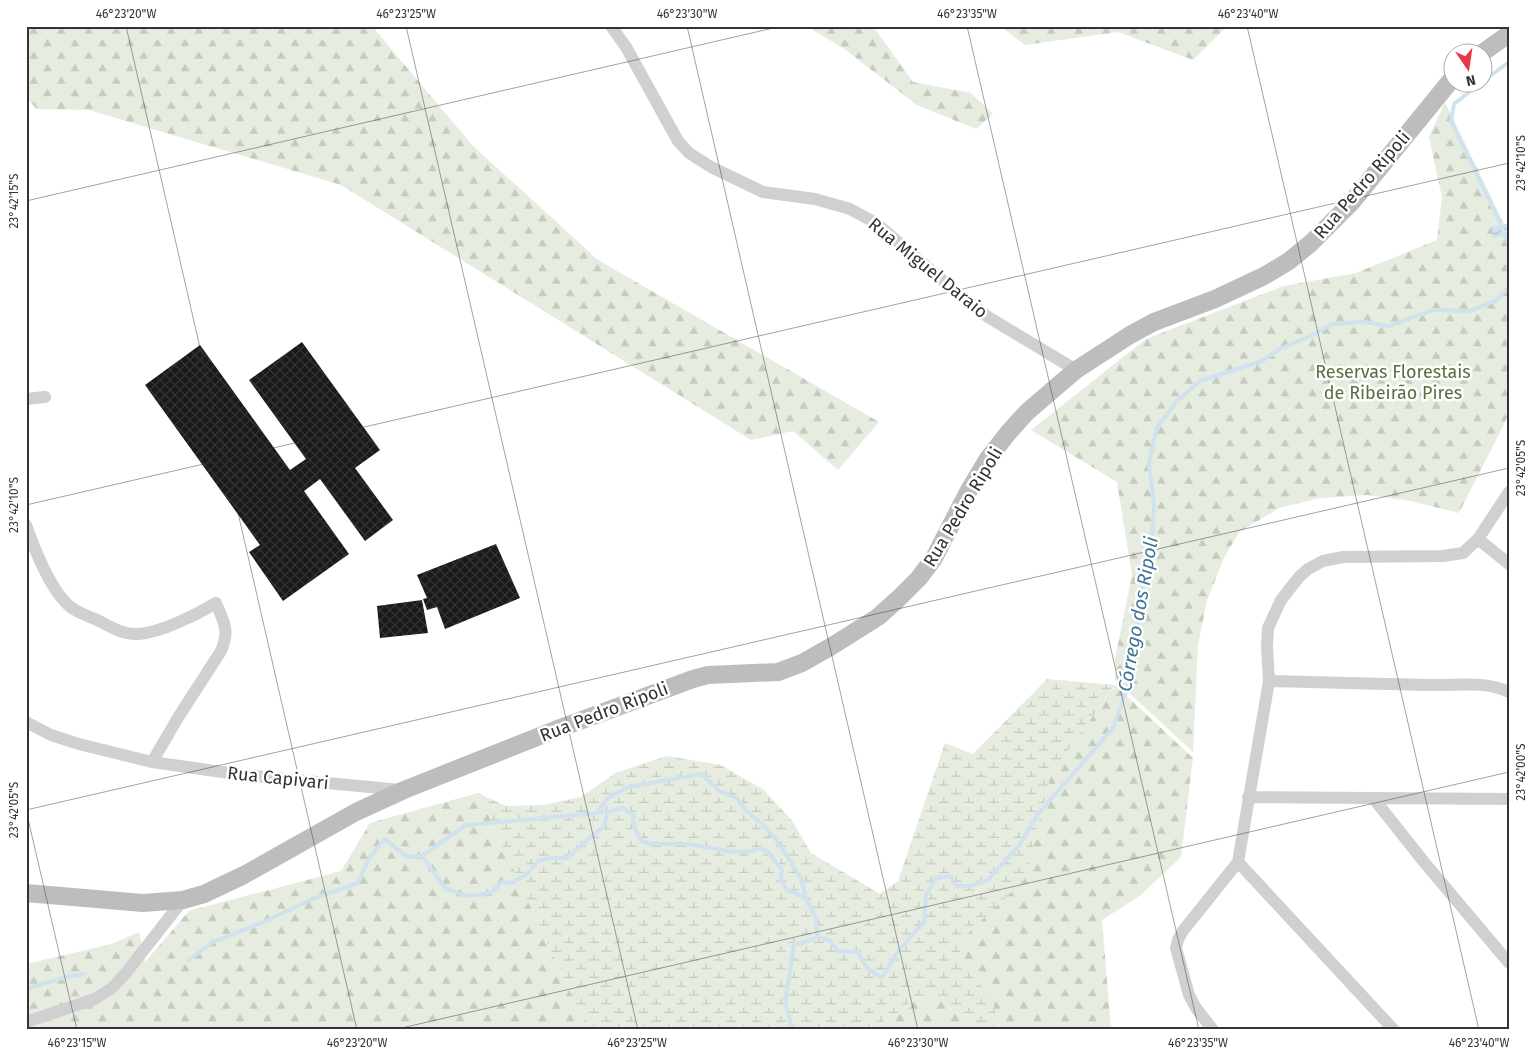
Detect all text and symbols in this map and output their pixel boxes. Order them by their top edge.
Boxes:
text: 46°23'20"W [96,7,156,21]
text: 46°23'25"W [376,7,436,21]
text: 46°23'30"W [657,7,717,21]
text: 46°23'35"W [937,7,997,21]
text: 46°23'40"W [1218,7,1278,21]
north arrow [1442,42,1492,92]
text: N [1464,71,1477,90]
street label: Rua Pedro Ripoli [1309,127,1415,243]
text: 23°42'10"S [1514,135,1528,191]
text: 23°42'15"S [7,173,21,229]
street label: Rua Miguel Daraio [864,213,992,323]
park label: Reservas Florestais de Ribeirão Pires [1315,361,1471,404]
text: 23°42'05"S [1514,439,1528,496]
street label: Rua Pedro Ripoli [919,443,1007,571]
text: 23°42'10"S [7,477,21,533]
water label: Córrego dos Ripoli [1113,534,1163,693]
street label: Rua Pedro Ripoli [537,677,671,747]
text: 23°42'00"S [1514,743,1528,801]
street label: Rua Capivari [226,762,330,794]
text: 23°42'05"S [7,781,21,838]
text: 46°23'15"W [48,1036,107,1050]
text: 46°23'20"W [327,1036,387,1050]
text: 46°23'25"W [607,1036,667,1050]
text: 46°23'30"W [888,1036,948,1050]
text: 46°23'35"W [1168,1036,1228,1050]
text: 46°23'40"W [1449,1036,1509,1050]

